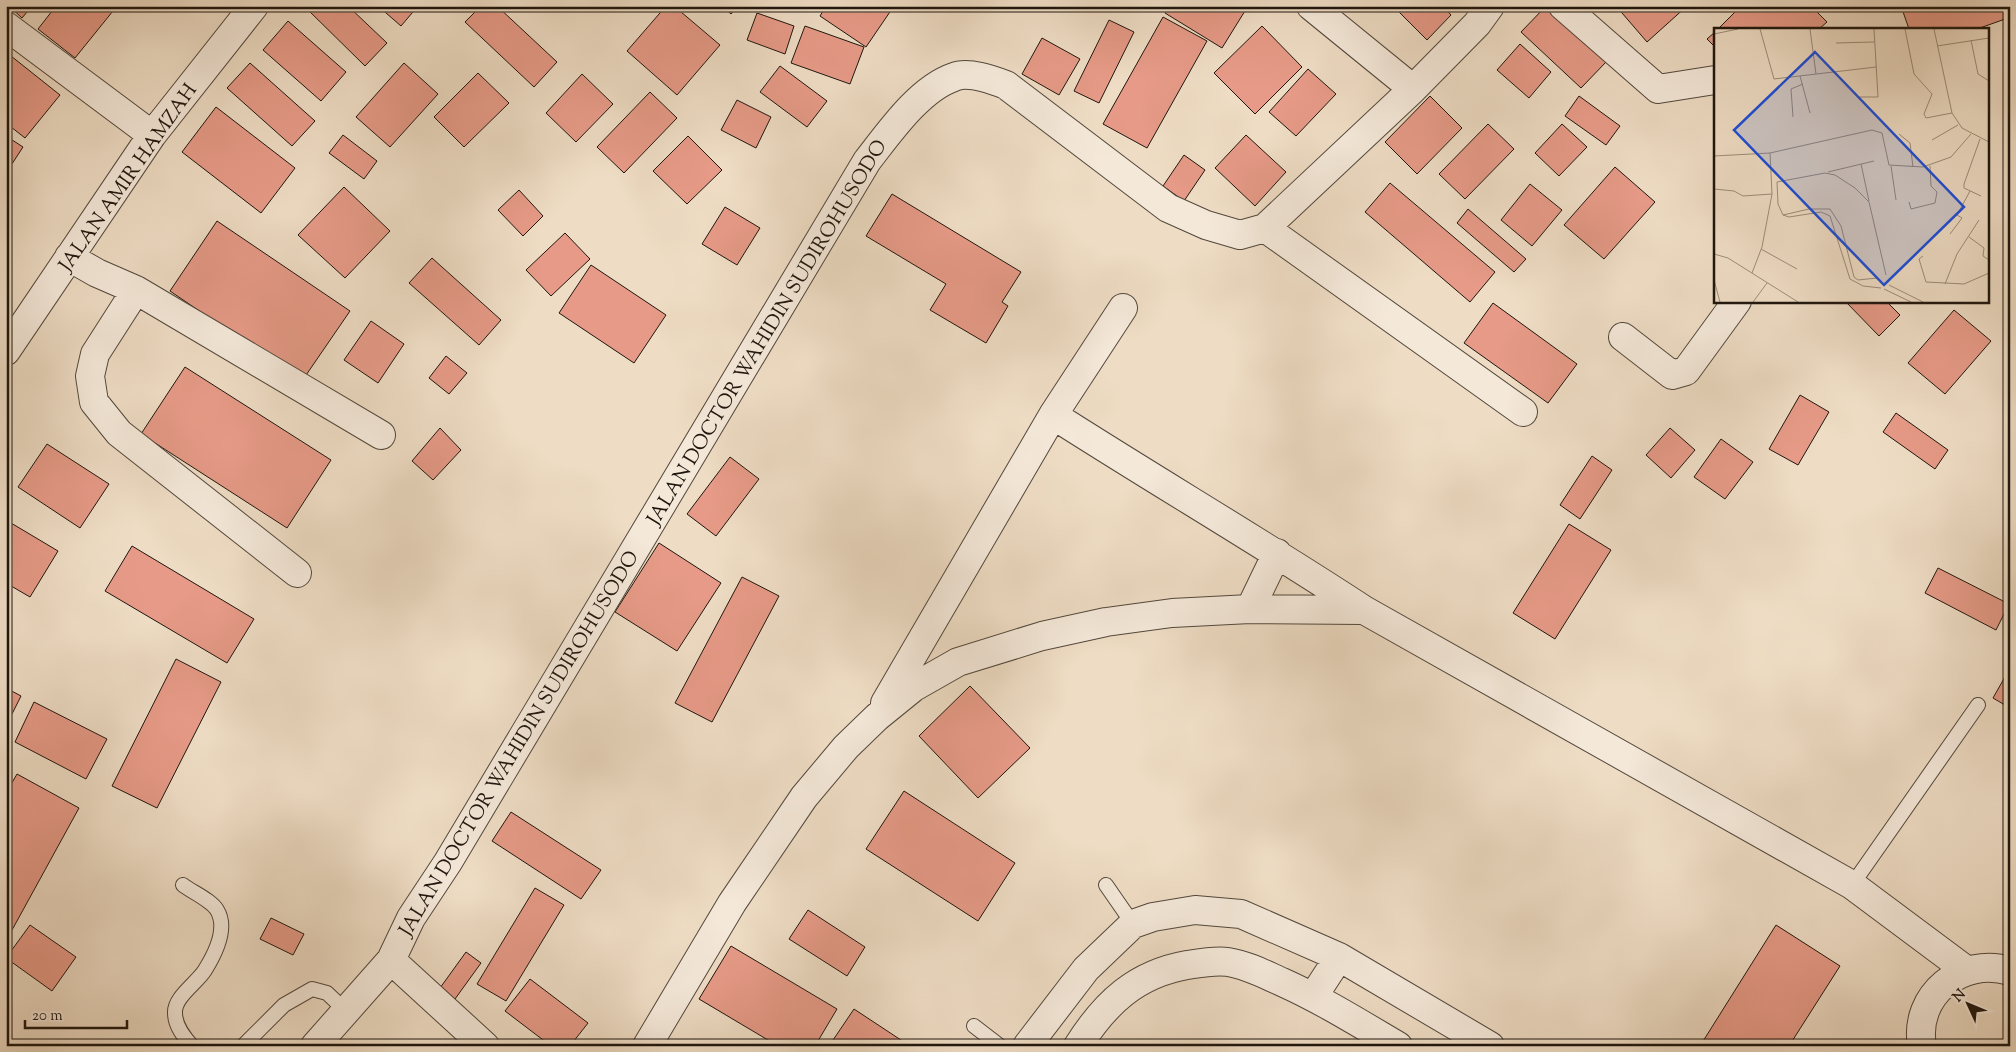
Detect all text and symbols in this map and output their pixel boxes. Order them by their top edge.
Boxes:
inset map [1714,28,1988,302]
street label: JALAN AMIR HAMZAH [52,78,205,279]
street label: JALAN DOCTOR WAHIDIN SUDIROHUSODO [640,135,895,533]
street label: JALAN DOCTOR WAHIDIN SUDIROHUSODO [392,546,647,944]
north arrow [1944,980,1994,1030]
text: N [1949,985,1971,1007]
scale bar [25,997,128,1029]
text: 20 m [32,1006,63,1027]

